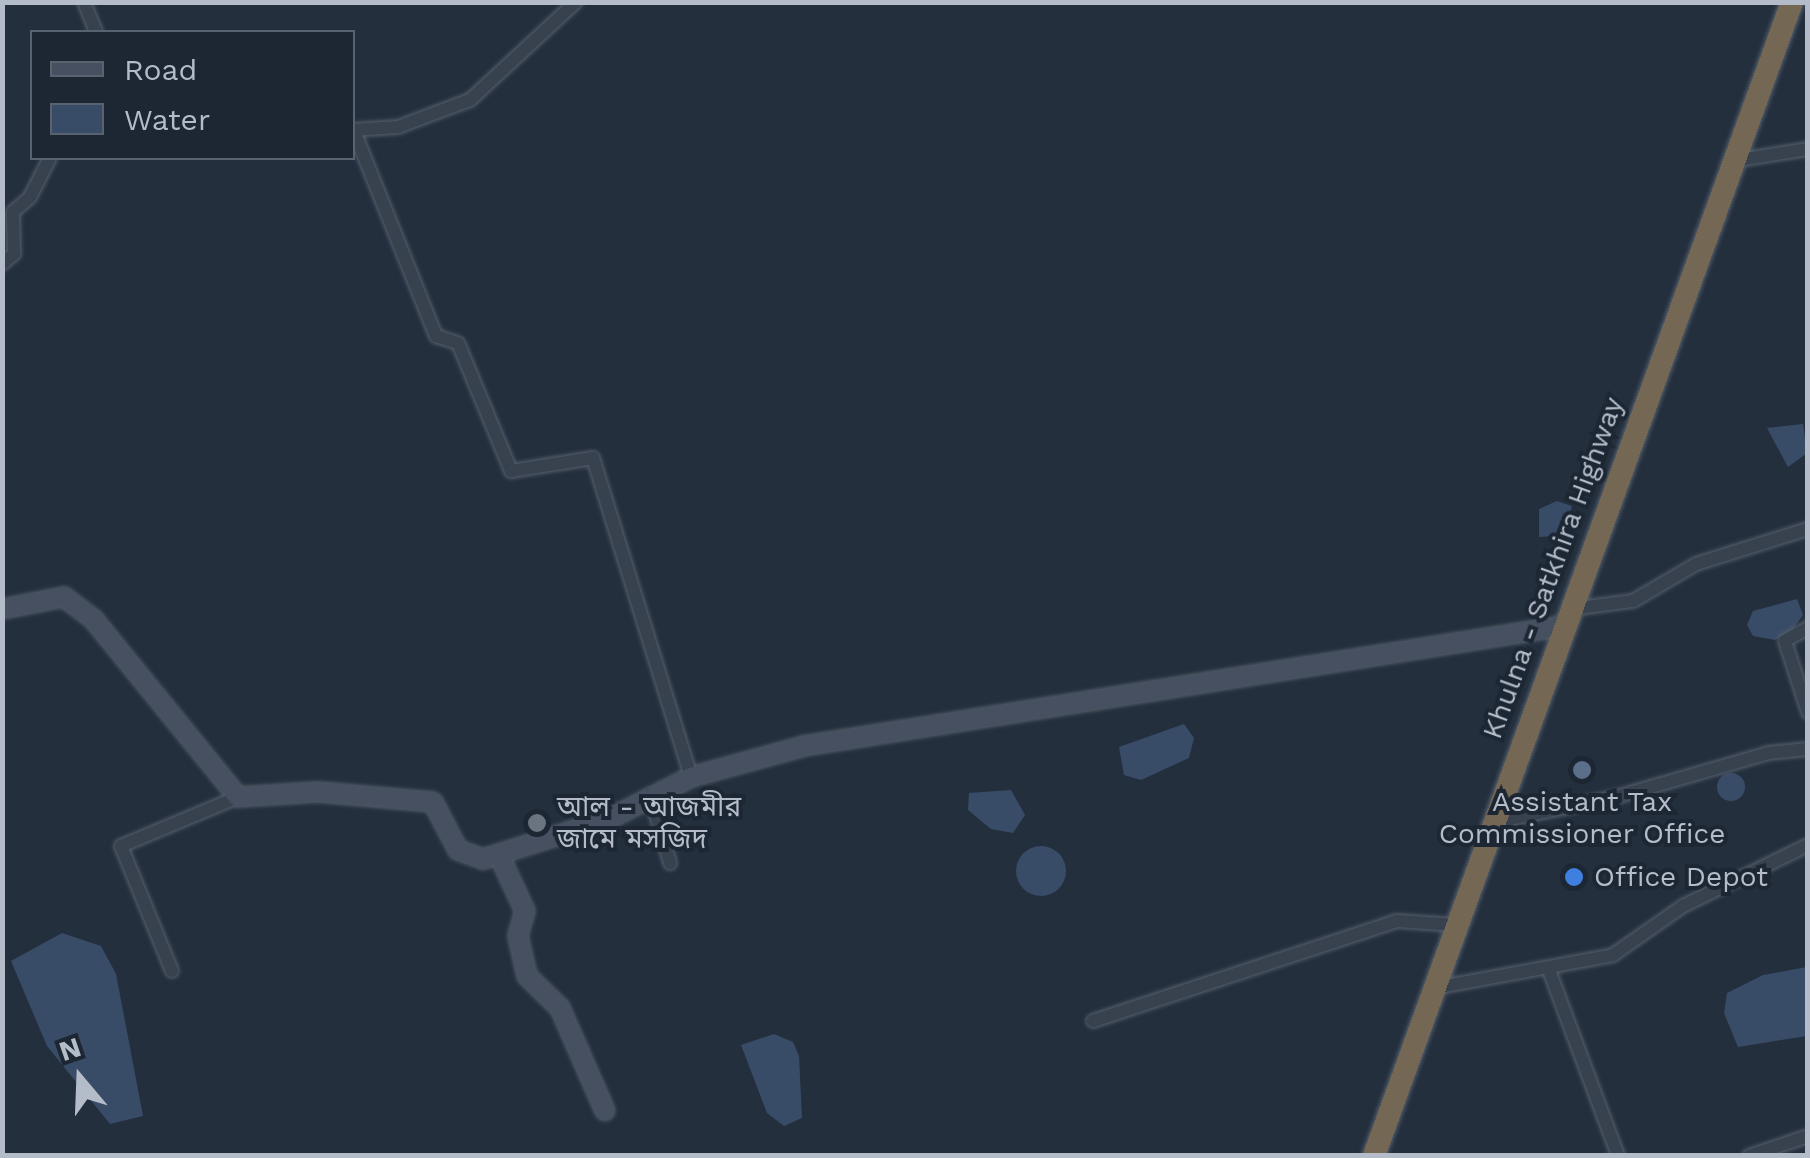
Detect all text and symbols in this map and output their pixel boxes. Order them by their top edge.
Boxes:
legend [30,30,355,160]
text: Road [124,52,197,87]
text: Water [124,102,210,137]
street label: Khulna - Satkhira Highway [1475,392,1631,744]
marker: Assistant Tax Commissioner Office [1571,759,1593,781]
place label: Assistant Tax Commissioner Office [1438,785,1726,851]
place label: আল - আজমীর জামে মসজিদ [557,790,741,856]
marker: আল - আজমীর জামে মসজিদ [526,812,548,834]
place label: Office Depot [1594,860,1768,894]
marker: Office Depot [1563,866,1585,888]
north arrow [30,1028,130,1128]
text: N [55,1030,85,1068]

